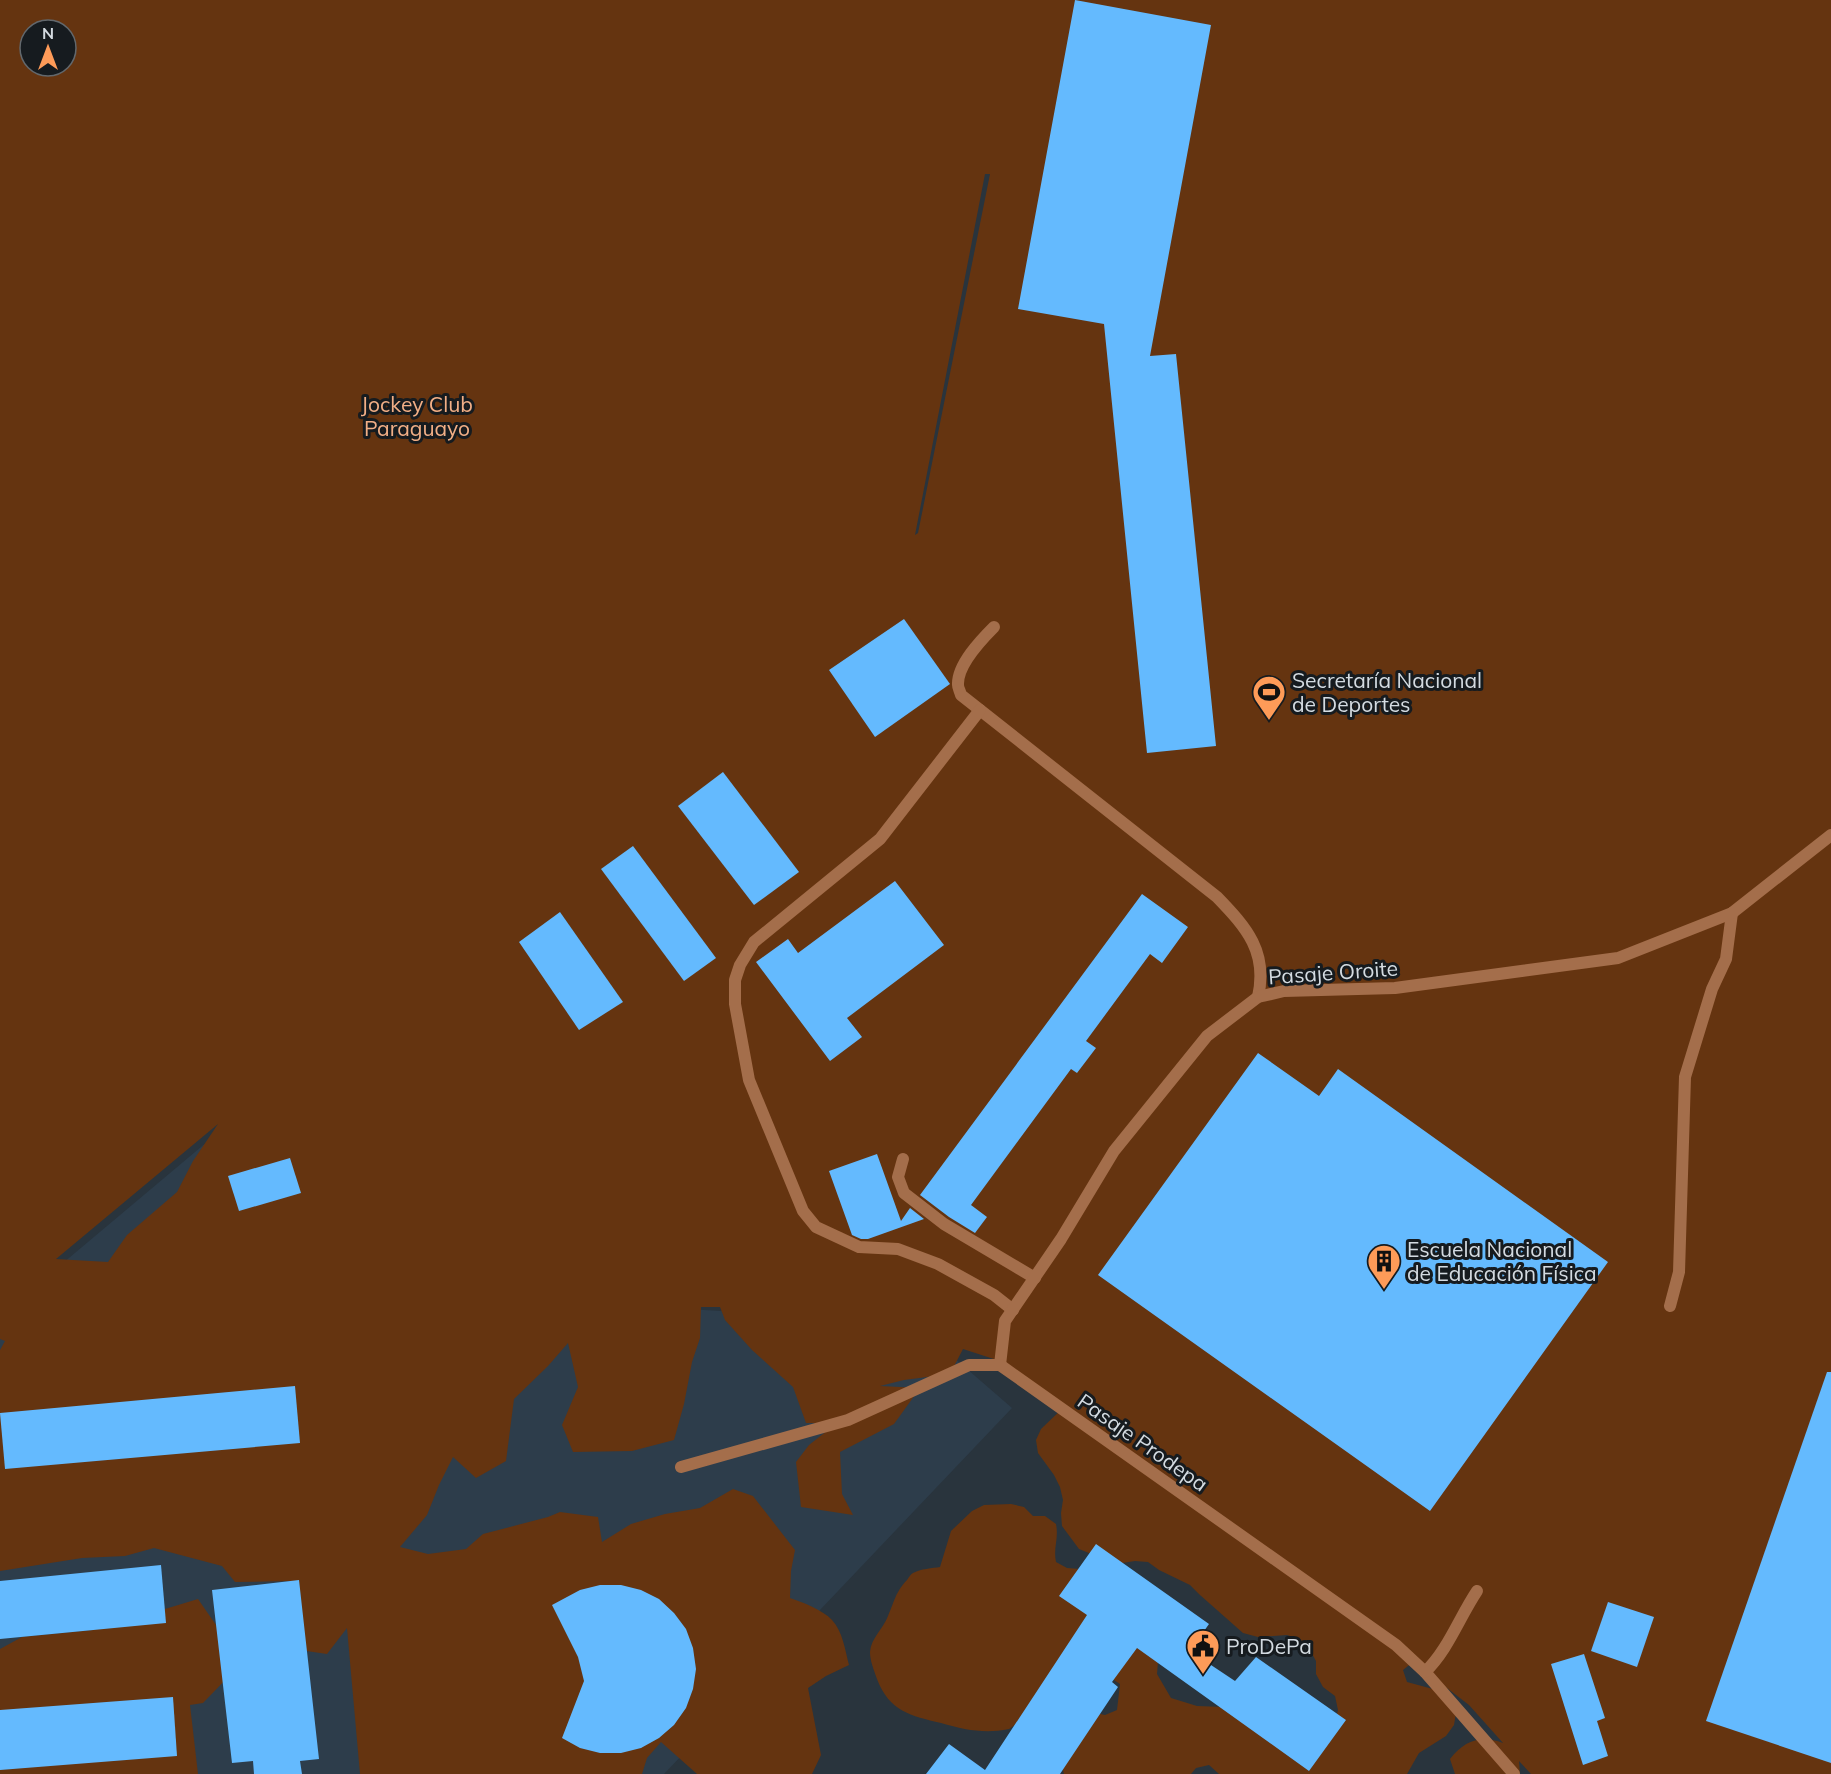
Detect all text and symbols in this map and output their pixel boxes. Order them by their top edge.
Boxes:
north arrow [18,18,78,78]
text: N [42,23,54,43]
park label: Jockey Club Paraguayo [361,391,473,441]
place label: Secretaría Nacional de Deportes [1292,667,1482,717]
sports icon: Secretaría Nacional de Deportes [1251,674,1287,721]
street label: Pasaje Oroite [1267,954,1399,990]
place label: Escuela Nacional de Educación Física [1407,1236,1597,1286]
building icon: Escuela Nacional de Educación Física [1366,1243,1402,1290]
street label: Pasaje Prodepa [1073,1388,1213,1496]
public building icon: ProDePa [1185,1628,1221,1675]
place label: ProDePa [1226,1633,1312,1659]

